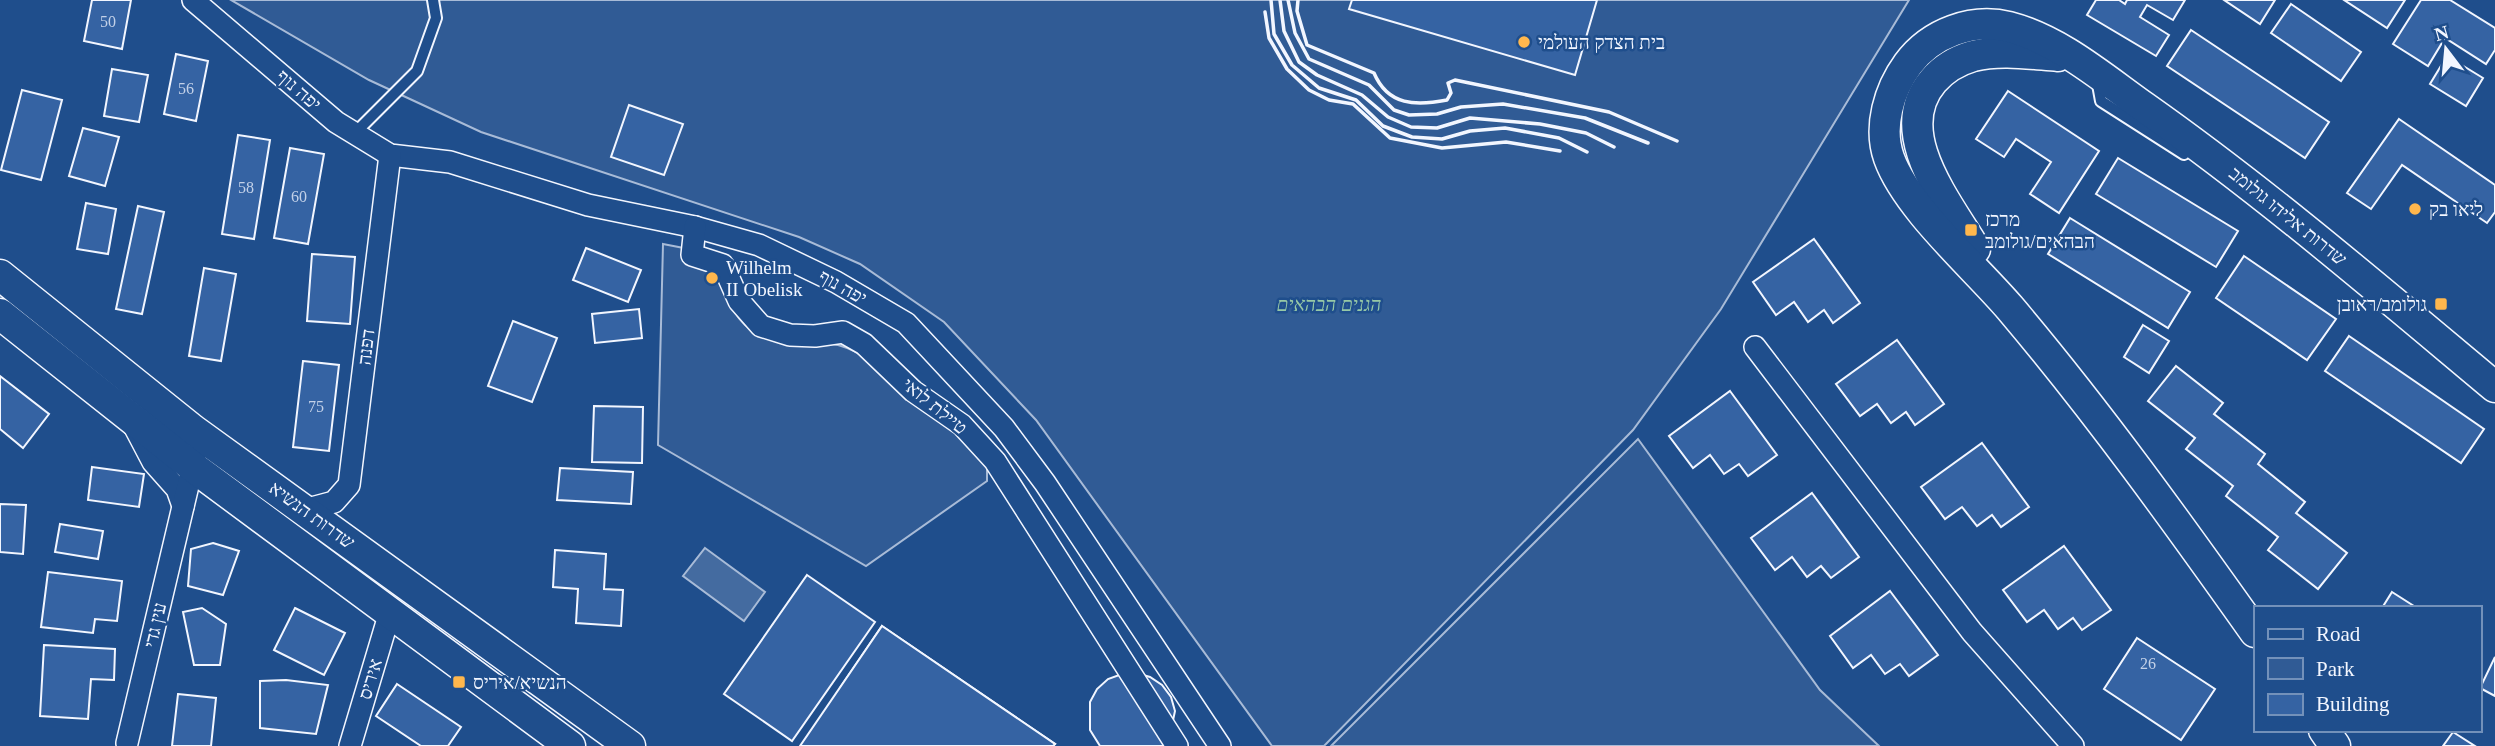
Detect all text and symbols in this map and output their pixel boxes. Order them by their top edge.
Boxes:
house number: 50 [100,13,116,30]
north arrow [2411,14,2481,84]
text: N [2432,21,2451,45]
place label: בית הצדק העולמי [1538,32,1665,53]
marker: בית הצדק העולמי [1516,34,1532,50]
street label: יפה נוף [273,65,325,115]
house number: 56 [178,80,194,97]
street label: שדרות אליהו גולומב [2225,162,2351,270]
house number: 58 [238,179,254,196]
house number: 60 [291,188,307,205]
place label: ליאו בק [2429,199,2483,220]
marker: ליאו בק [2407,201,2423,217]
place label: מרכז הבהאים/גולומב [1985,209,2095,252]
marker: מרכז הבהאים/גולומב [1963,222,1979,238]
place label: Wilhelm II Obelisk [726,257,803,300]
street label: יפה נוף [815,265,871,309]
marker: Wilhelm II Obelisk [704,270,720,286]
park label: הגנים הבהאים [1277,294,1381,315]
place label: גולומב/ראובן [2337,294,2427,315]
marker: גולומב/ראובן [2433,296,2449,312]
street label: דפנה [353,328,379,366]
street label: טיילת לואי [899,374,971,438]
house number: 75 [308,398,324,415]
street label: שדרות הנשיא [265,477,359,553]
street label: עין גדי [140,600,170,650]
legend [2254,606,2481,732]
text: Road [2316,622,2361,646]
house number: 26 [2140,655,2156,672]
street label: איריס [354,656,386,702]
text: Park [2316,657,2355,681]
place label: הנשיא/איריס [473,672,567,693]
marker: הנשיא/איריס [451,674,467,690]
text: Building [2316,692,2390,716]

